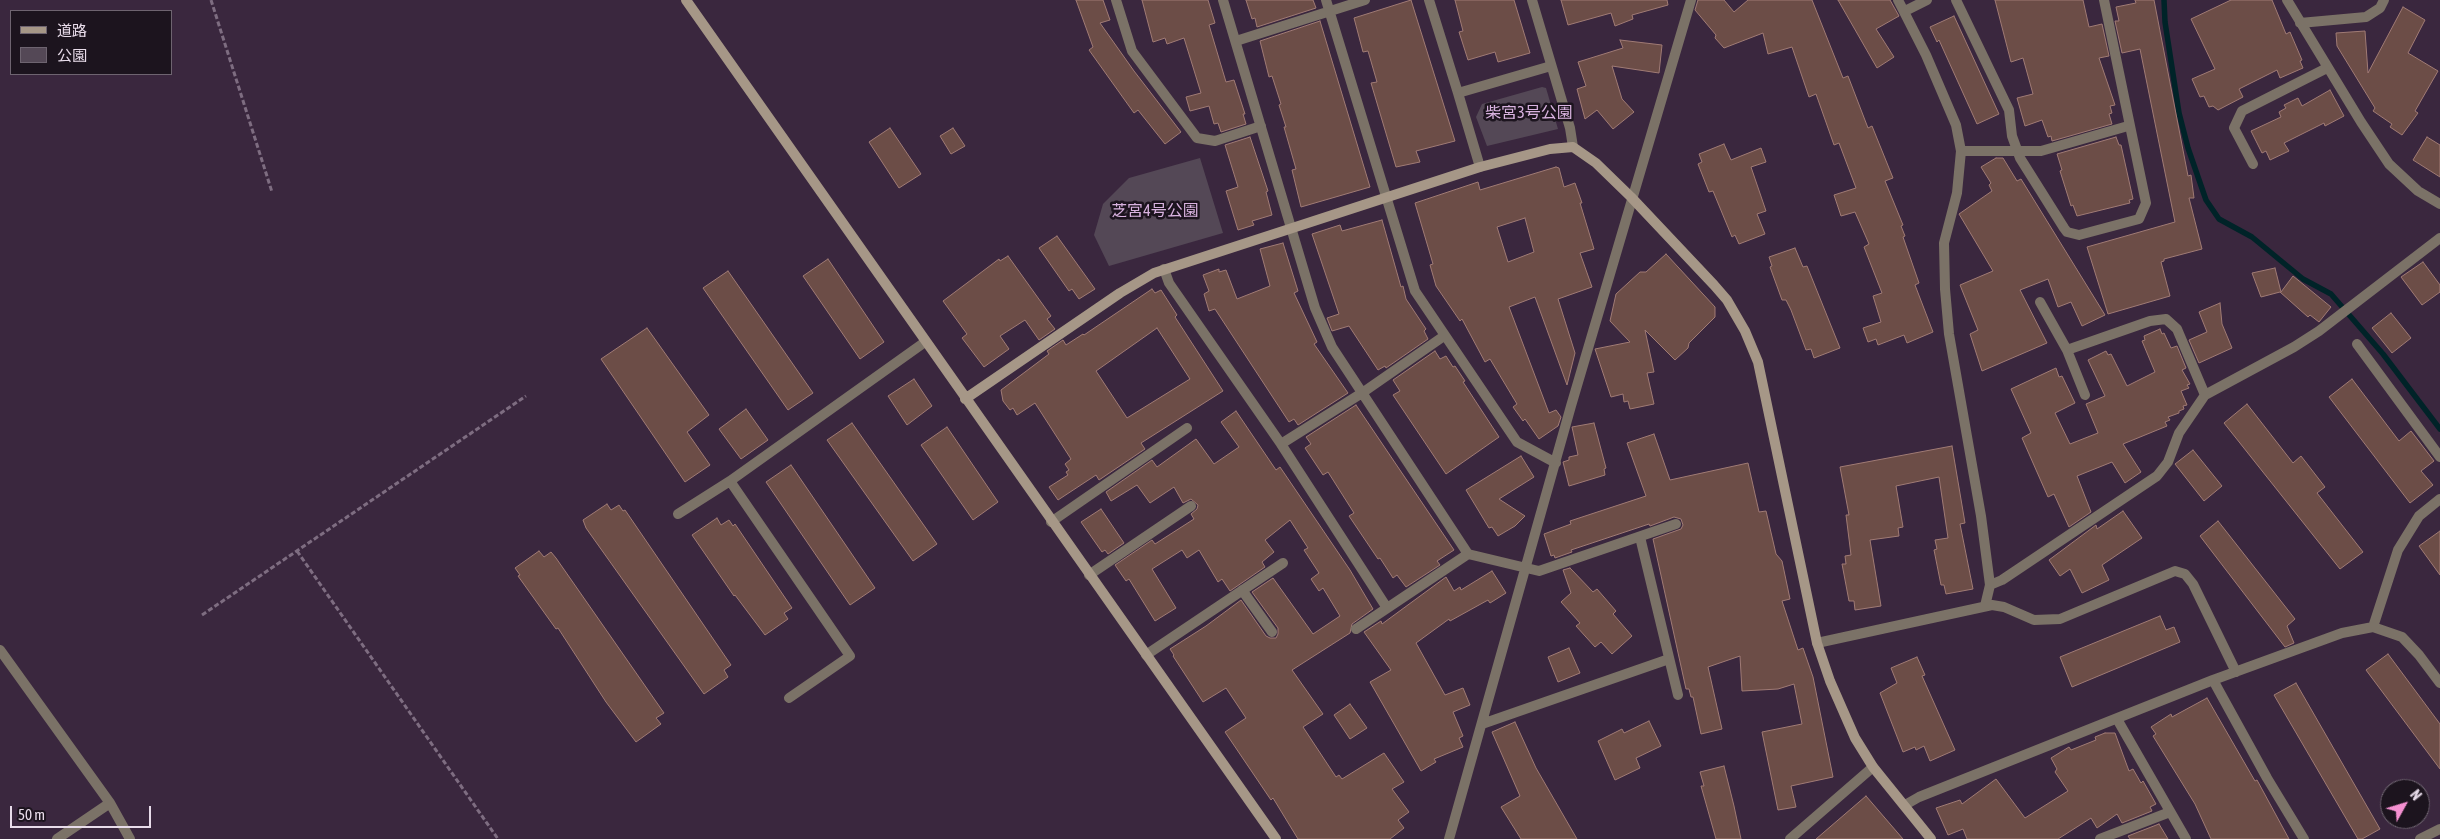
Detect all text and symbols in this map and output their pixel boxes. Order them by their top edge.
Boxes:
legend [10,10,172,75]
text: 道路 [57,22,87,39]
text: 公園 [57,47,87,64]
park label: 柴宮3号公園 [1485,103,1573,123]
park label: 芝宮4号公園 [1111,201,1199,221]
north arrow [2380,779,2430,829]
text: N [2407,787,2425,803]
scale bar [12,796,154,828]
text: 50 m [18,806,45,823]

